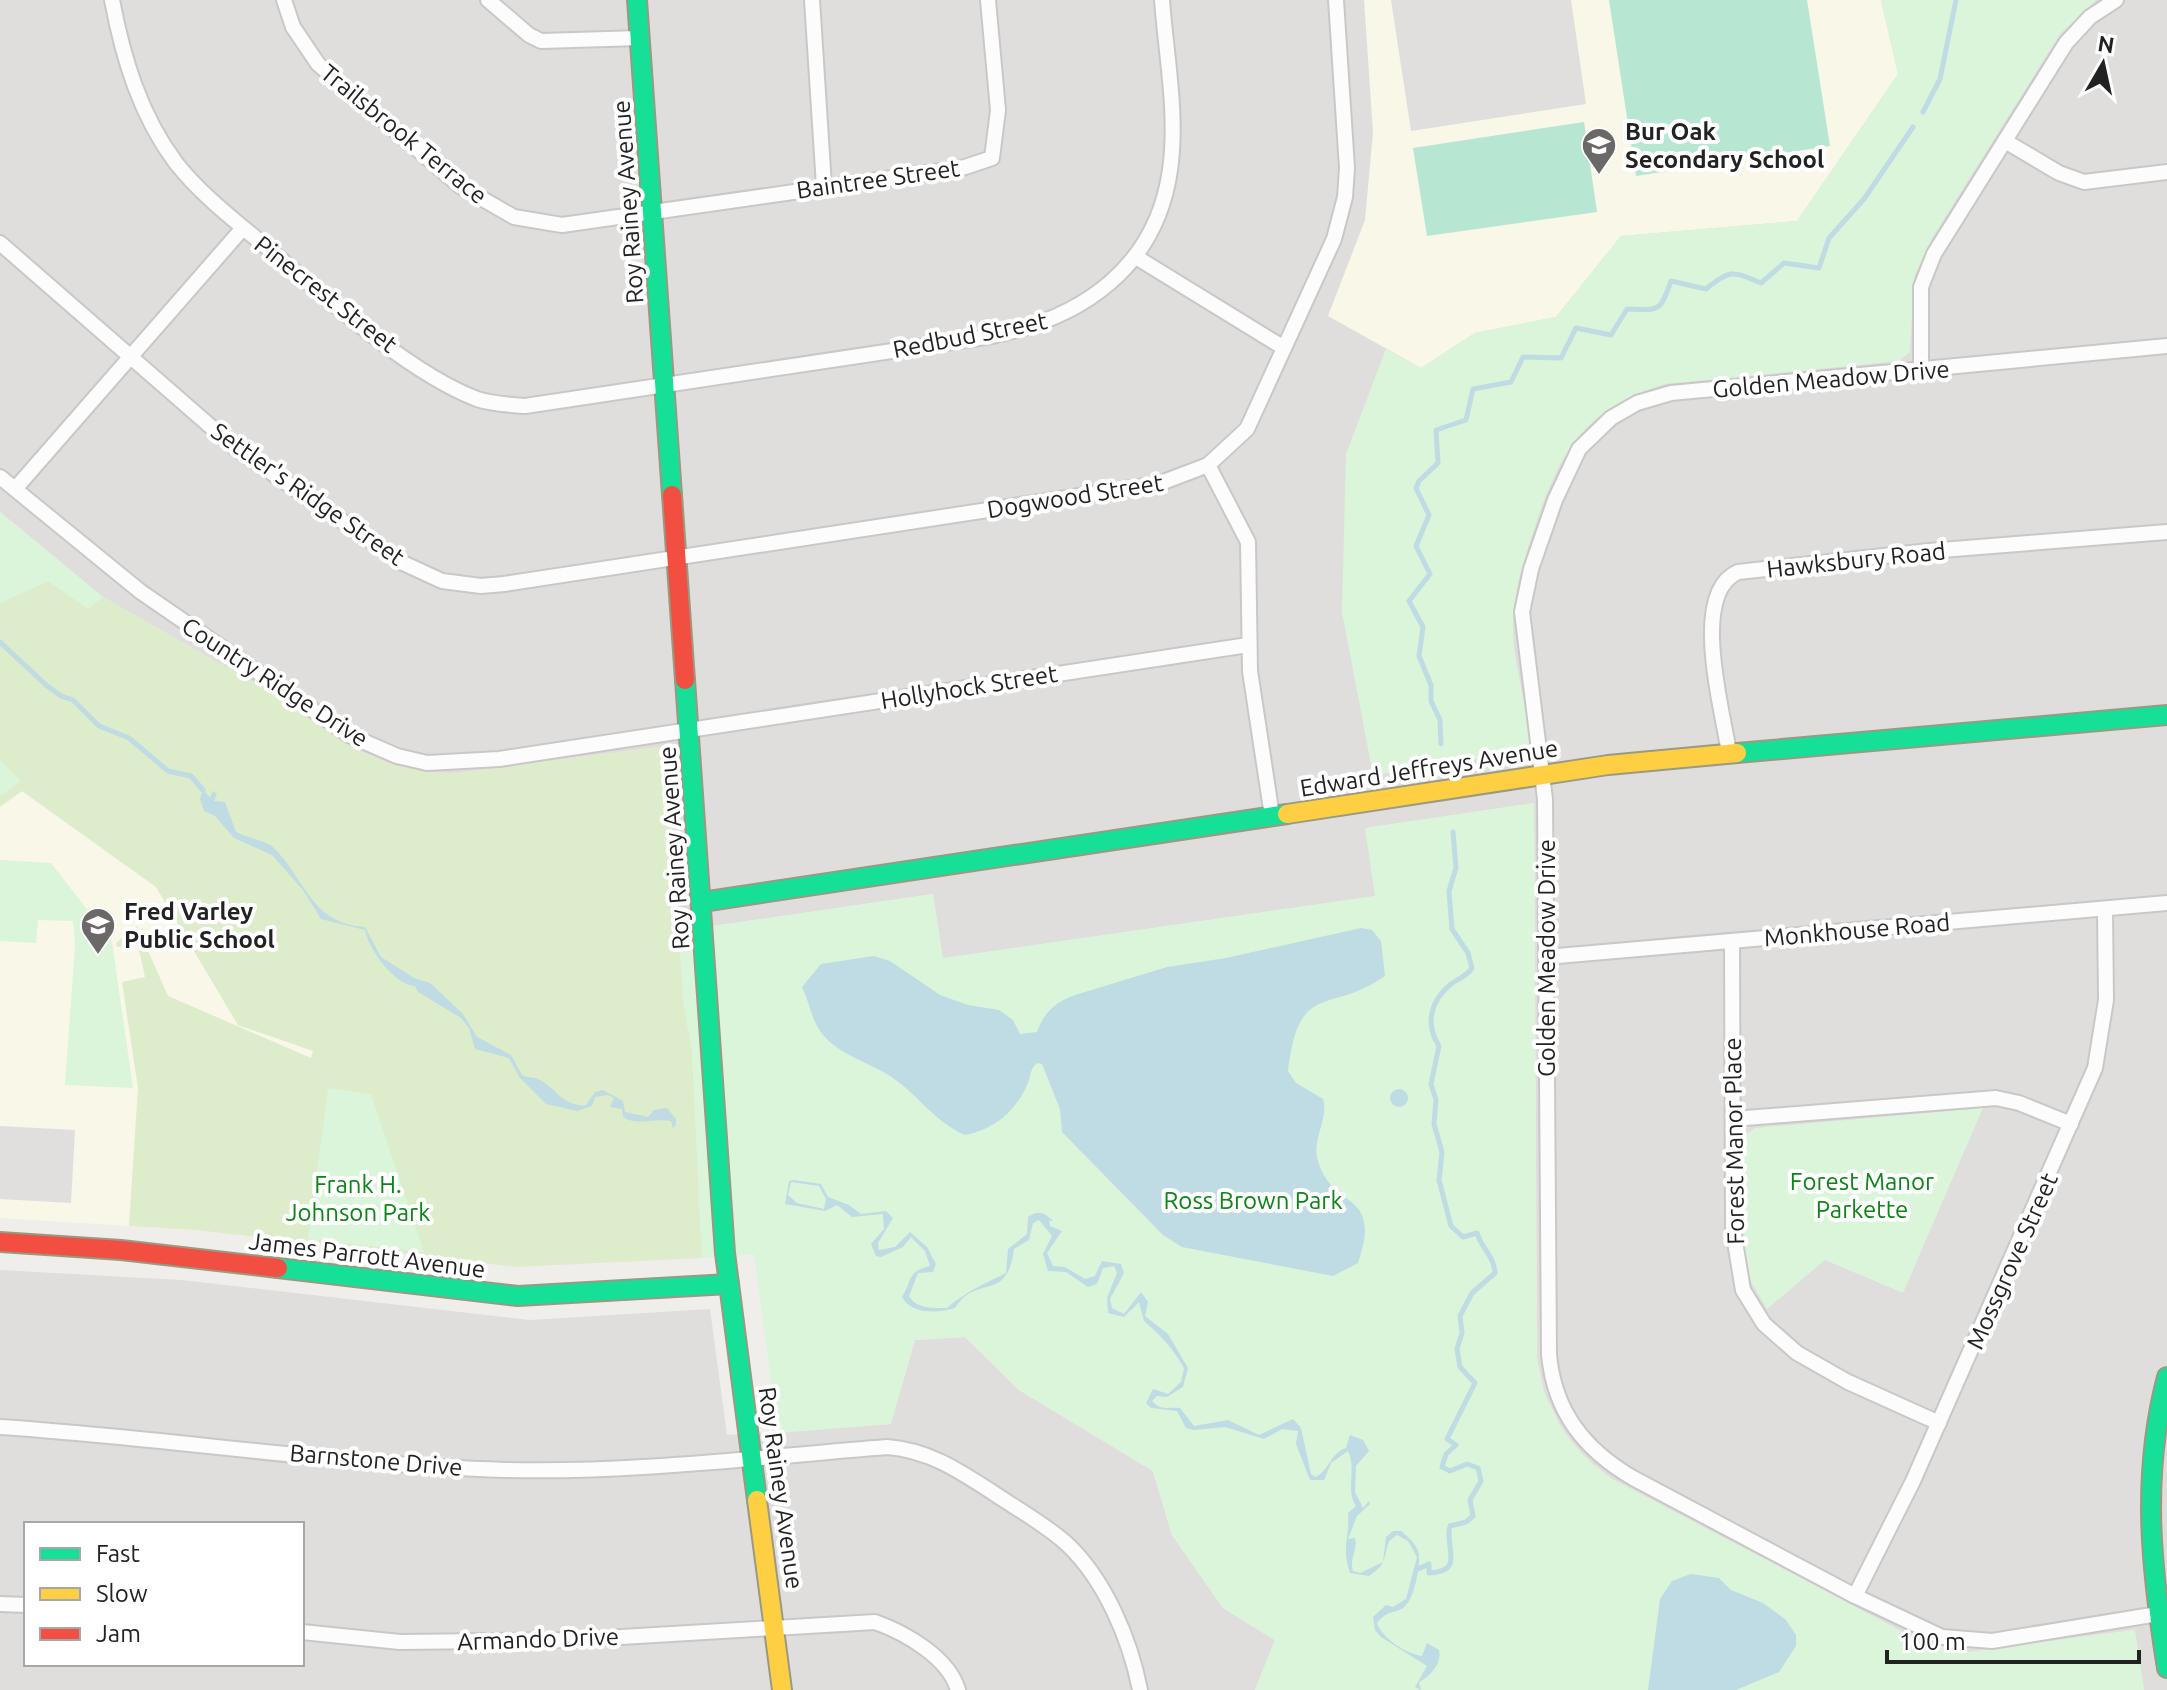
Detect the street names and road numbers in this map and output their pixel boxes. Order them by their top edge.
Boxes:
street label: Trailsbrook Terrace [316,59,492,209]
street label: Roy Rainey Avenue [607,99,649,305]
street label: Baintree Street [795,154,962,204]
street label: Pinecrest Street [250,230,403,358]
street label: Redbud Street [891,307,1050,363]
street label: Golden Meadow Drive [1711,355,1951,403]
street label: Settler's Ridge Street [206,417,410,571]
street label: Dogwood Street [985,469,1166,523]
street label: Hawksbury Road [1765,537,1947,583]
street label: Country Ridge Drive [177,612,373,752]
street label: Hollyhock Street [879,660,1060,714]
street label: Edward Jeffreys Avenue [1298,734,1560,802]
street label: Roy Rainey Avenue [653,745,695,951]
street label: Golden Meadow Drive [1533,839,1560,1077]
street label: Monkhouse Road [1763,908,1951,952]
street label: Forest Manor Place [1719,1037,1749,1245]
street label: Mossgrove Street [1961,1168,2063,1353]
street label: James Parrott Avenue [247,1227,487,1283]
street label: Roy Rainey Avenue [753,1385,809,1591]
street label: Barnstone Drive [288,1439,464,1481]
street label: Armando Drive [457,1623,619,1655]

